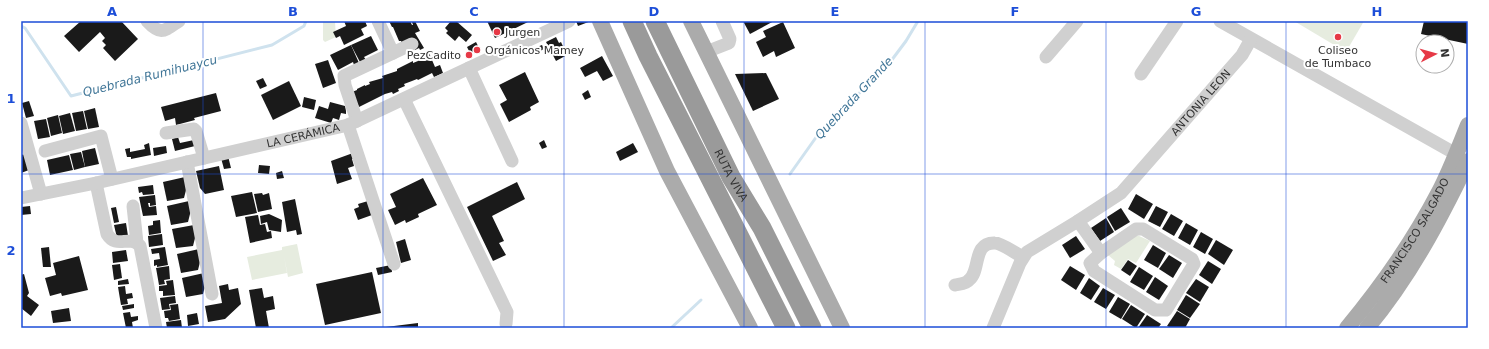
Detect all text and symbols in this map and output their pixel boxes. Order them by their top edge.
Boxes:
text: A [107,4,117,19]
text: B [288,4,298,19]
text: C [469,4,479,19]
text: D [649,4,660,19]
text: E [831,4,839,19]
text: F [1011,4,1019,19]
text: G [1191,4,1201,19]
text: H [1372,4,1382,19]
place label: Jurgen [504,26,540,39]
marker: Jurgen [492,27,502,37]
marker: Coliseo de Tumbaco [1333,32,1343,42]
north arrow [1415,34,1455,74]
place label: Orgánicos Mamey [485,44,584,57]
place label: Coliseo de Tumbaco [1305,44,1372,70]
marker: Orgánicos Mamey [472,45,482,55]
text: N [1438,48,1451,58]
place label: PezCadito [407,49,461,62]
marker: PezCadito [464,50,474,60]
water label: Quebrada Rumihuaycu [81,52,219,99]
water label: Quebrada Grande [812,54,896,142]
street label: ANTONIA LEON [1168,67,1233,138]
text: 1 [6,91,16,106]
street label: LA CERÁMICA [265,121,341,150]
street label: RUTA VIVA [712,147,751,204]
street label: FRANCISCO SALGADO [1378,175,1452,286]
text: 2 [6,243,16,258]

